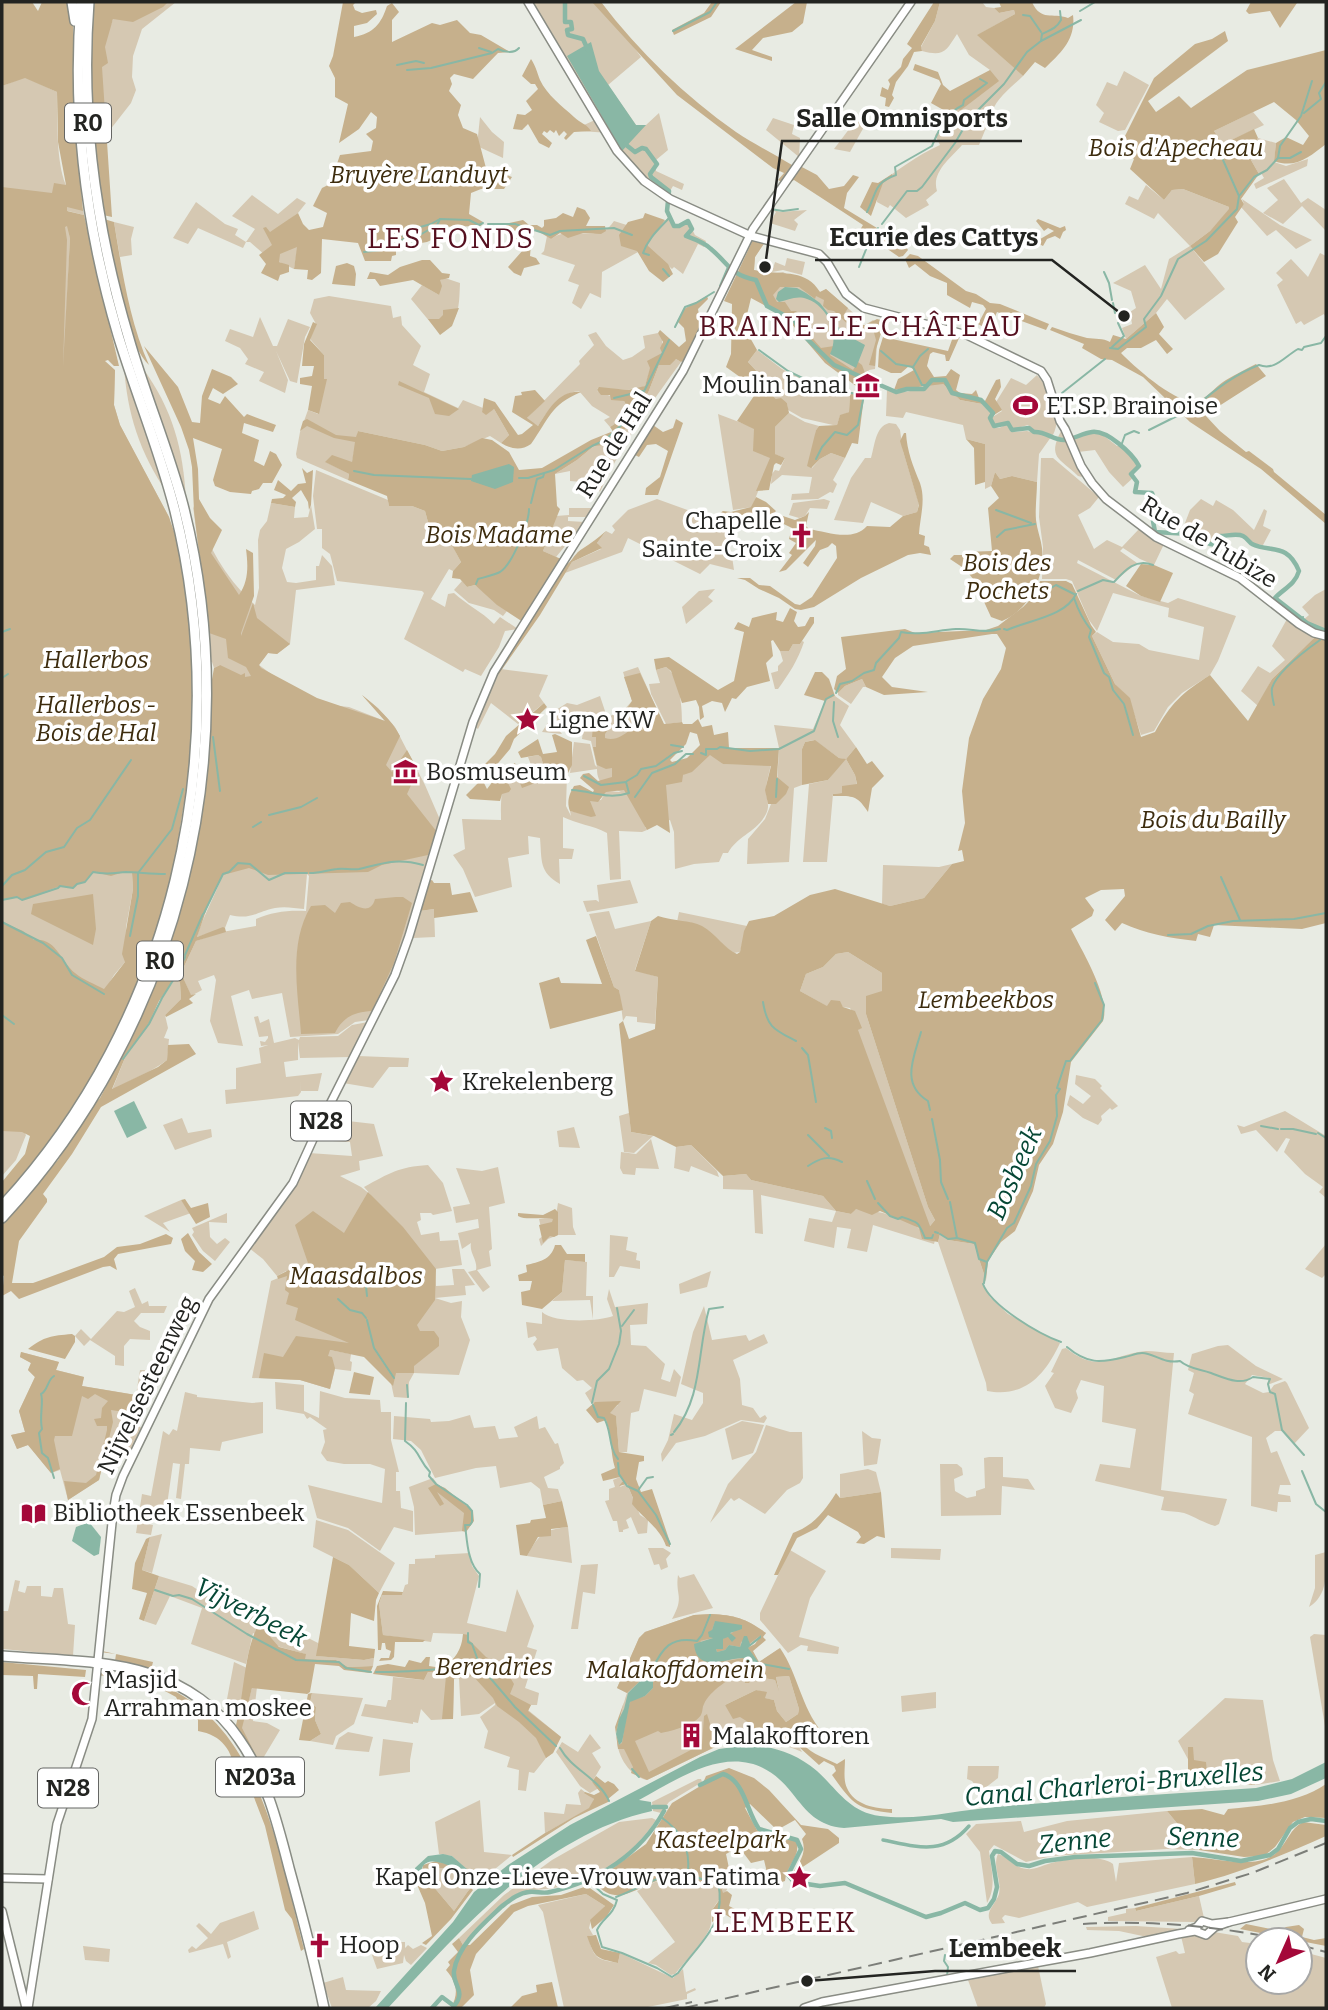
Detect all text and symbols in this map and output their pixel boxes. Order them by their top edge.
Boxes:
callout: Salle Omnisports [782,94,1022,141]
text: Salle Omnisports [796,103,1008,134]
road number: R0 [65,104,111,142]
park label: Bois d'Apecheau [1088,134,1264,162]
park label: Bruyère Landuyt [330,161,509,189]
callout: Ecurie des Cattys [815,213,1052,260]
district label: LES FONDS [367,222,535,255]
text: Ecurie des Cattys [829,222,1039,253]
district label: BRAINE-LE-CHÂTEAU [698,310,1024,343]
place label: Moulin banal [702,371,848,399]
museum icon: Moulin banal [854,371,882,399]
street label: Rue de Hal [571,387,657,503]
sports icon: ET.SP. Brainoise [1012,392,1040,420]
place label: ET.SP. Brainoise [1046,392,1218,420]
street label: Rue de Tubize [1136,490,1282,594]
place label: Chapelle Sainte-Croix [642,507,782,563]
park label: Bois Madame [425,521,573,549]
church icon: Chapelle Sainte-Croix [788,521,816,549]
park label: Bois des Pochets [963,549,1051,605]
park label: Hallerbos [43,646,149,674]
park label: Hallerbos - Bois de Hal [36,691,156,747]
place icon: Ligne KW [514,706,542,734]
place label: Ligne KW [548,706,656,734]
museum icon: Bosmuseum [392,758,420,786]
place label: Bosmuseum [426,758,567,786]
park label: Bois du Bailly [1140,806,1287,834]
road number: R0 [137,942,183,980]
park label: Lembeekbos [918,986,1054,1014]
place icon: Krekelenberg [428,1068,456,1096]
place label: Krekelenberg [462,1068,614,1096]
road number: N28 [291,1102,351,1140]
water label: Bosbeek [980,1121,1049,1224]
park label: Maasdalbos [289,1262,423,1290]
street label: Nijvelsesteenweg [92,1291,202,1479]
library icon: Bibliotheek Essenbeek [19,1499,47,1527]
place label: Bibliotheek Essenbeek [53,1499,305,1527]
water label: Vijverbeek [189,1571,313,1654]
park label: Berendries [435,1653,553,1681]
park label: Malakoffdomein [586,1656,764,1684]
place label: Masjid Arrahman moskee [104,1666,312,1722]
mosque icon: Masjid Arrahman moskee [70,1680,98,1708]
building icon: Malakofftoren [678,1722,706,1750]
place label: Malakofftoren [712,1722,870,1750]
water label: Canal Charleroi-Bruxelles [963,1756,1265,1813]
road number: N203a [216,1758,304,1797]
road number: N28 [38,1768,98,1808]
water label: Senne [1166,1821,1240,1854]
water label: Zenne [1037,1822,1113,1861]
park label: Kasteelpark [656,1826,787,1854]
place label: Kapel Onze-Lieve-Vrouw van Fatima [375,1863,780,1891]
place icon: Kapel Onze-Lieve-Vrouw van Fatima [786,1863,814,1891]
district label: LEMBEEK [713,1906,857,1939]
callout: Lembeek [935,1924,1076,1971]
north arrow [1244,1926,1314,1996]
church icon: Hoop [305,1931,333,1959]
place label: Hoop [339,1931,400,1959]
text: Lembeek [949,1933,1062,1964]
text: N [1254,1959,1281,1986]

